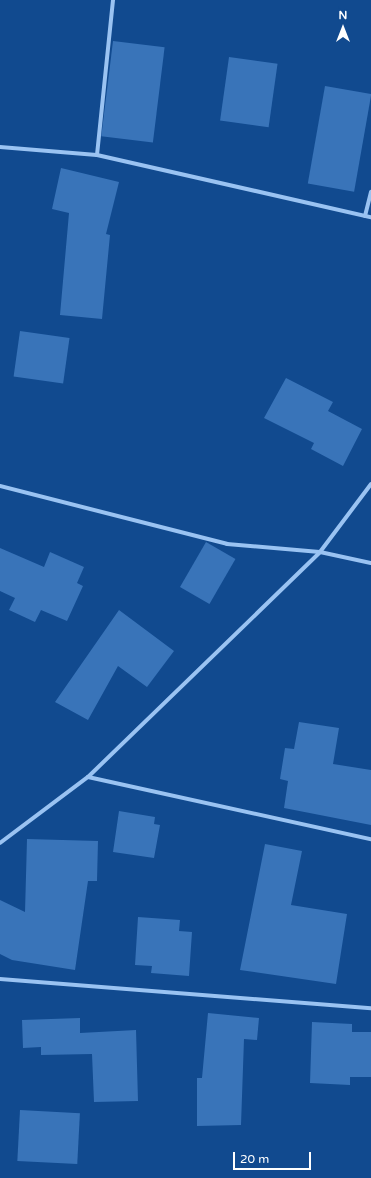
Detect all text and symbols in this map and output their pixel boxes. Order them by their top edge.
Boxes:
north arrow [323,8,363,48]
text: N [339,9,347,22]
scale bar [235,1144,313,1170]
text: 20 m [240,1152,269,1166]

